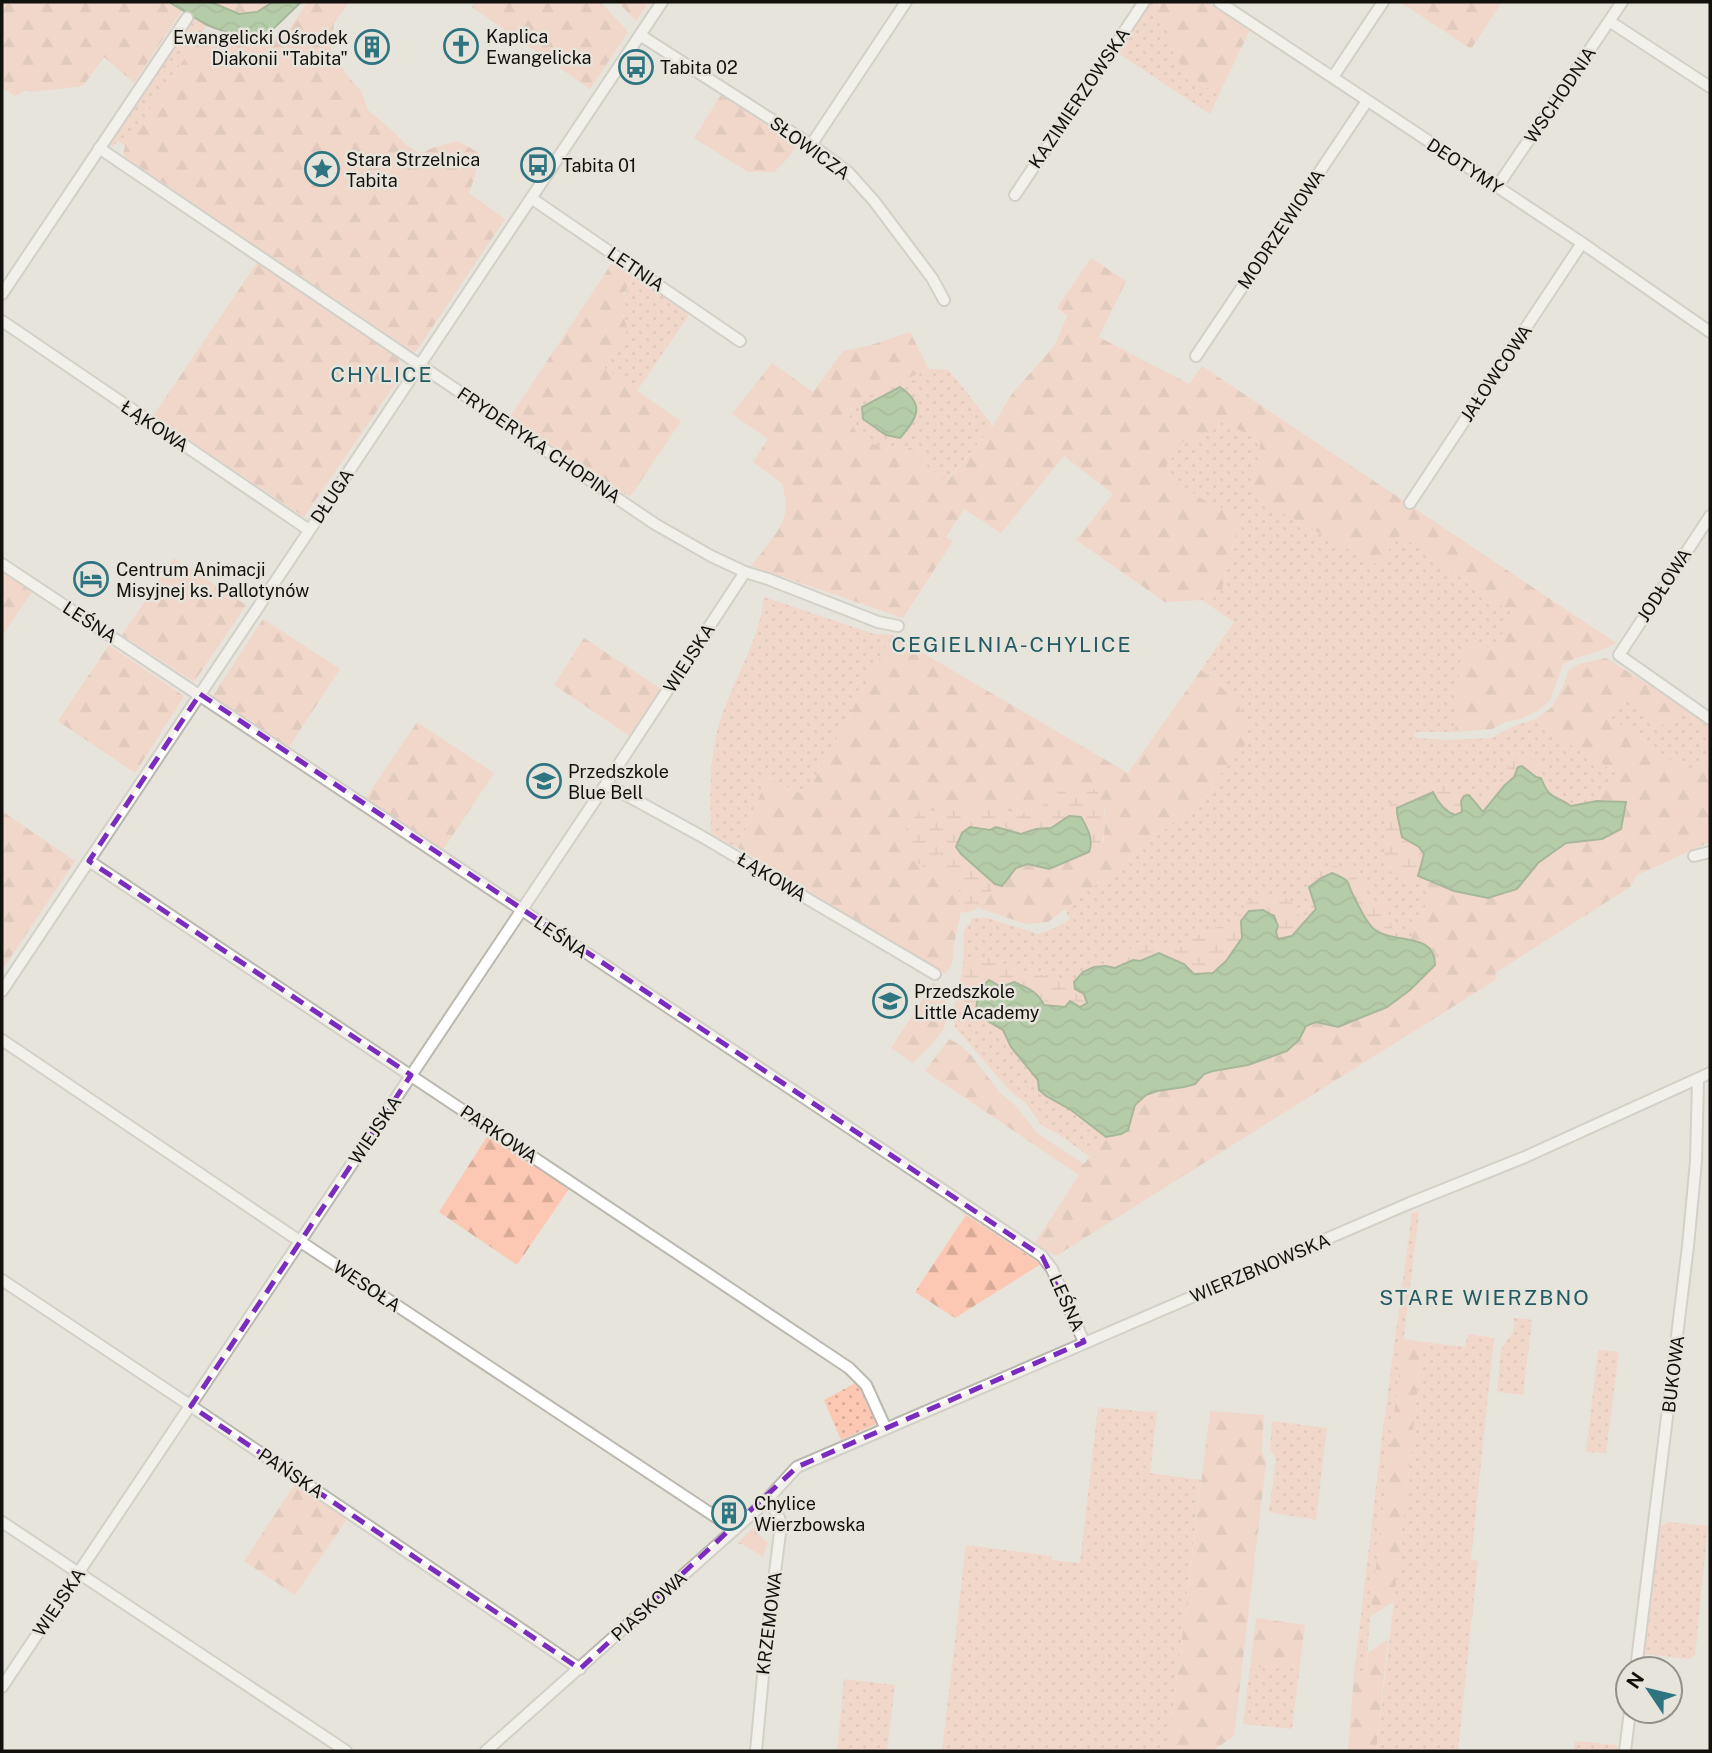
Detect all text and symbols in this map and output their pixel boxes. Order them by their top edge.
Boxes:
street label: KAZIMIERZOWSKA [1024,24,1134,172]
place label: Kaplica Ewangelicka [486,26,591,68]
place label: Ewangelicki Ośrodek Diakonii "Tabita" [173,27,348,69]
church icon: Kaplica Ewangelicka [442,27,480,65]
building icon: Ewangelicki Ośrodek Diakonii "Tabita" [353,28,391,66]
street label: WSCHODNIA [1520,42,1600,147]
bus stop icon: Tabita 02 [617,48,655,86]
place label: Tabita 02 [660,57,738,78]
street label: SŁOWICZA [766,112,854,184]
street label: DEOTYMY [1423,134,1507,198]
bus stop icon: Tabita 01 [519,146,557,184]
place label: Stara Strzelnica Tabita [346,149,480,191]
place icon: Stara Strzelnica Tabita [303,150,341,188]
place label: Tabita 01 [562,155,636,176]
street label: MODRZEWIOWA [1233,165,1329,293]
street label: LETNIA [604,242,669,296]
street label: JAŁOWCOWA [1456,320,1536,425]
district label: CHYLICE [331,362,433,387]
street label: FRYDERYKA CHOPINA [453,383,625,508]
street label: ŁĄKOWA [117,396,193,456]
street label: DŁUGA [306,465,358,527]
street label: JODŁOWA [1632,544,1696,626]
place label: Centrum Animacji Misyjnej ks. Pallotynów [116,559,309,601]
hotel icon: Centrum Animacji Misyjnej ks. Pallotynów [72,560,110,598]
street label: LEŚNA [59,596,122,647]
street label: WIEJSKA [659,619,719,696]
district label: CEGIELNIA-CHYLICE [892,632,1132,657]
place label: Przedszkole Blue Bell [568,761,669,803]
school or university icon: Przedszkole Blue Bell [525,762,563,800]
street label: ŁĄKOWA [734,848,810,906]
street label: LEŚNA [530,911,592,963]
place label: Przedszkole Little Academy [914,981,1040,1023]
school or university icon: Przedszkole Little Academy [871,982,909,1020]
street label: WIEJSKA [344,1092,406,1168]
street label: PARKOWA [456,1101,542,1168]
street label: WIERZBNOWSKA [1187,1229,1333,1307]
street label: WESOŁA [329,1256,405,1316]
street label: LEŚNA [1045,1271,1090,1335]
district label: STARE WIERZBNO [1379,1285,1591,1310]
street label: BUKOWA [1658,1334,1688,1414]
street label: PAŃSKA [254,1443,328,1503]
place label: Chylice Wierzbowska [754,1493,865,1535]
building icon: Chylice Wierzbowska [710,1494,748,1532]
street label: WIEJSKA [28,1564,90,1640]
street label: PIASKOWA [607,1567,691,1645]
street label: KRZEMOWA [752,1570,786,1676]
north arrow [1614,1655,1684,1725]
text: N [1622,1668,1648,1693]

